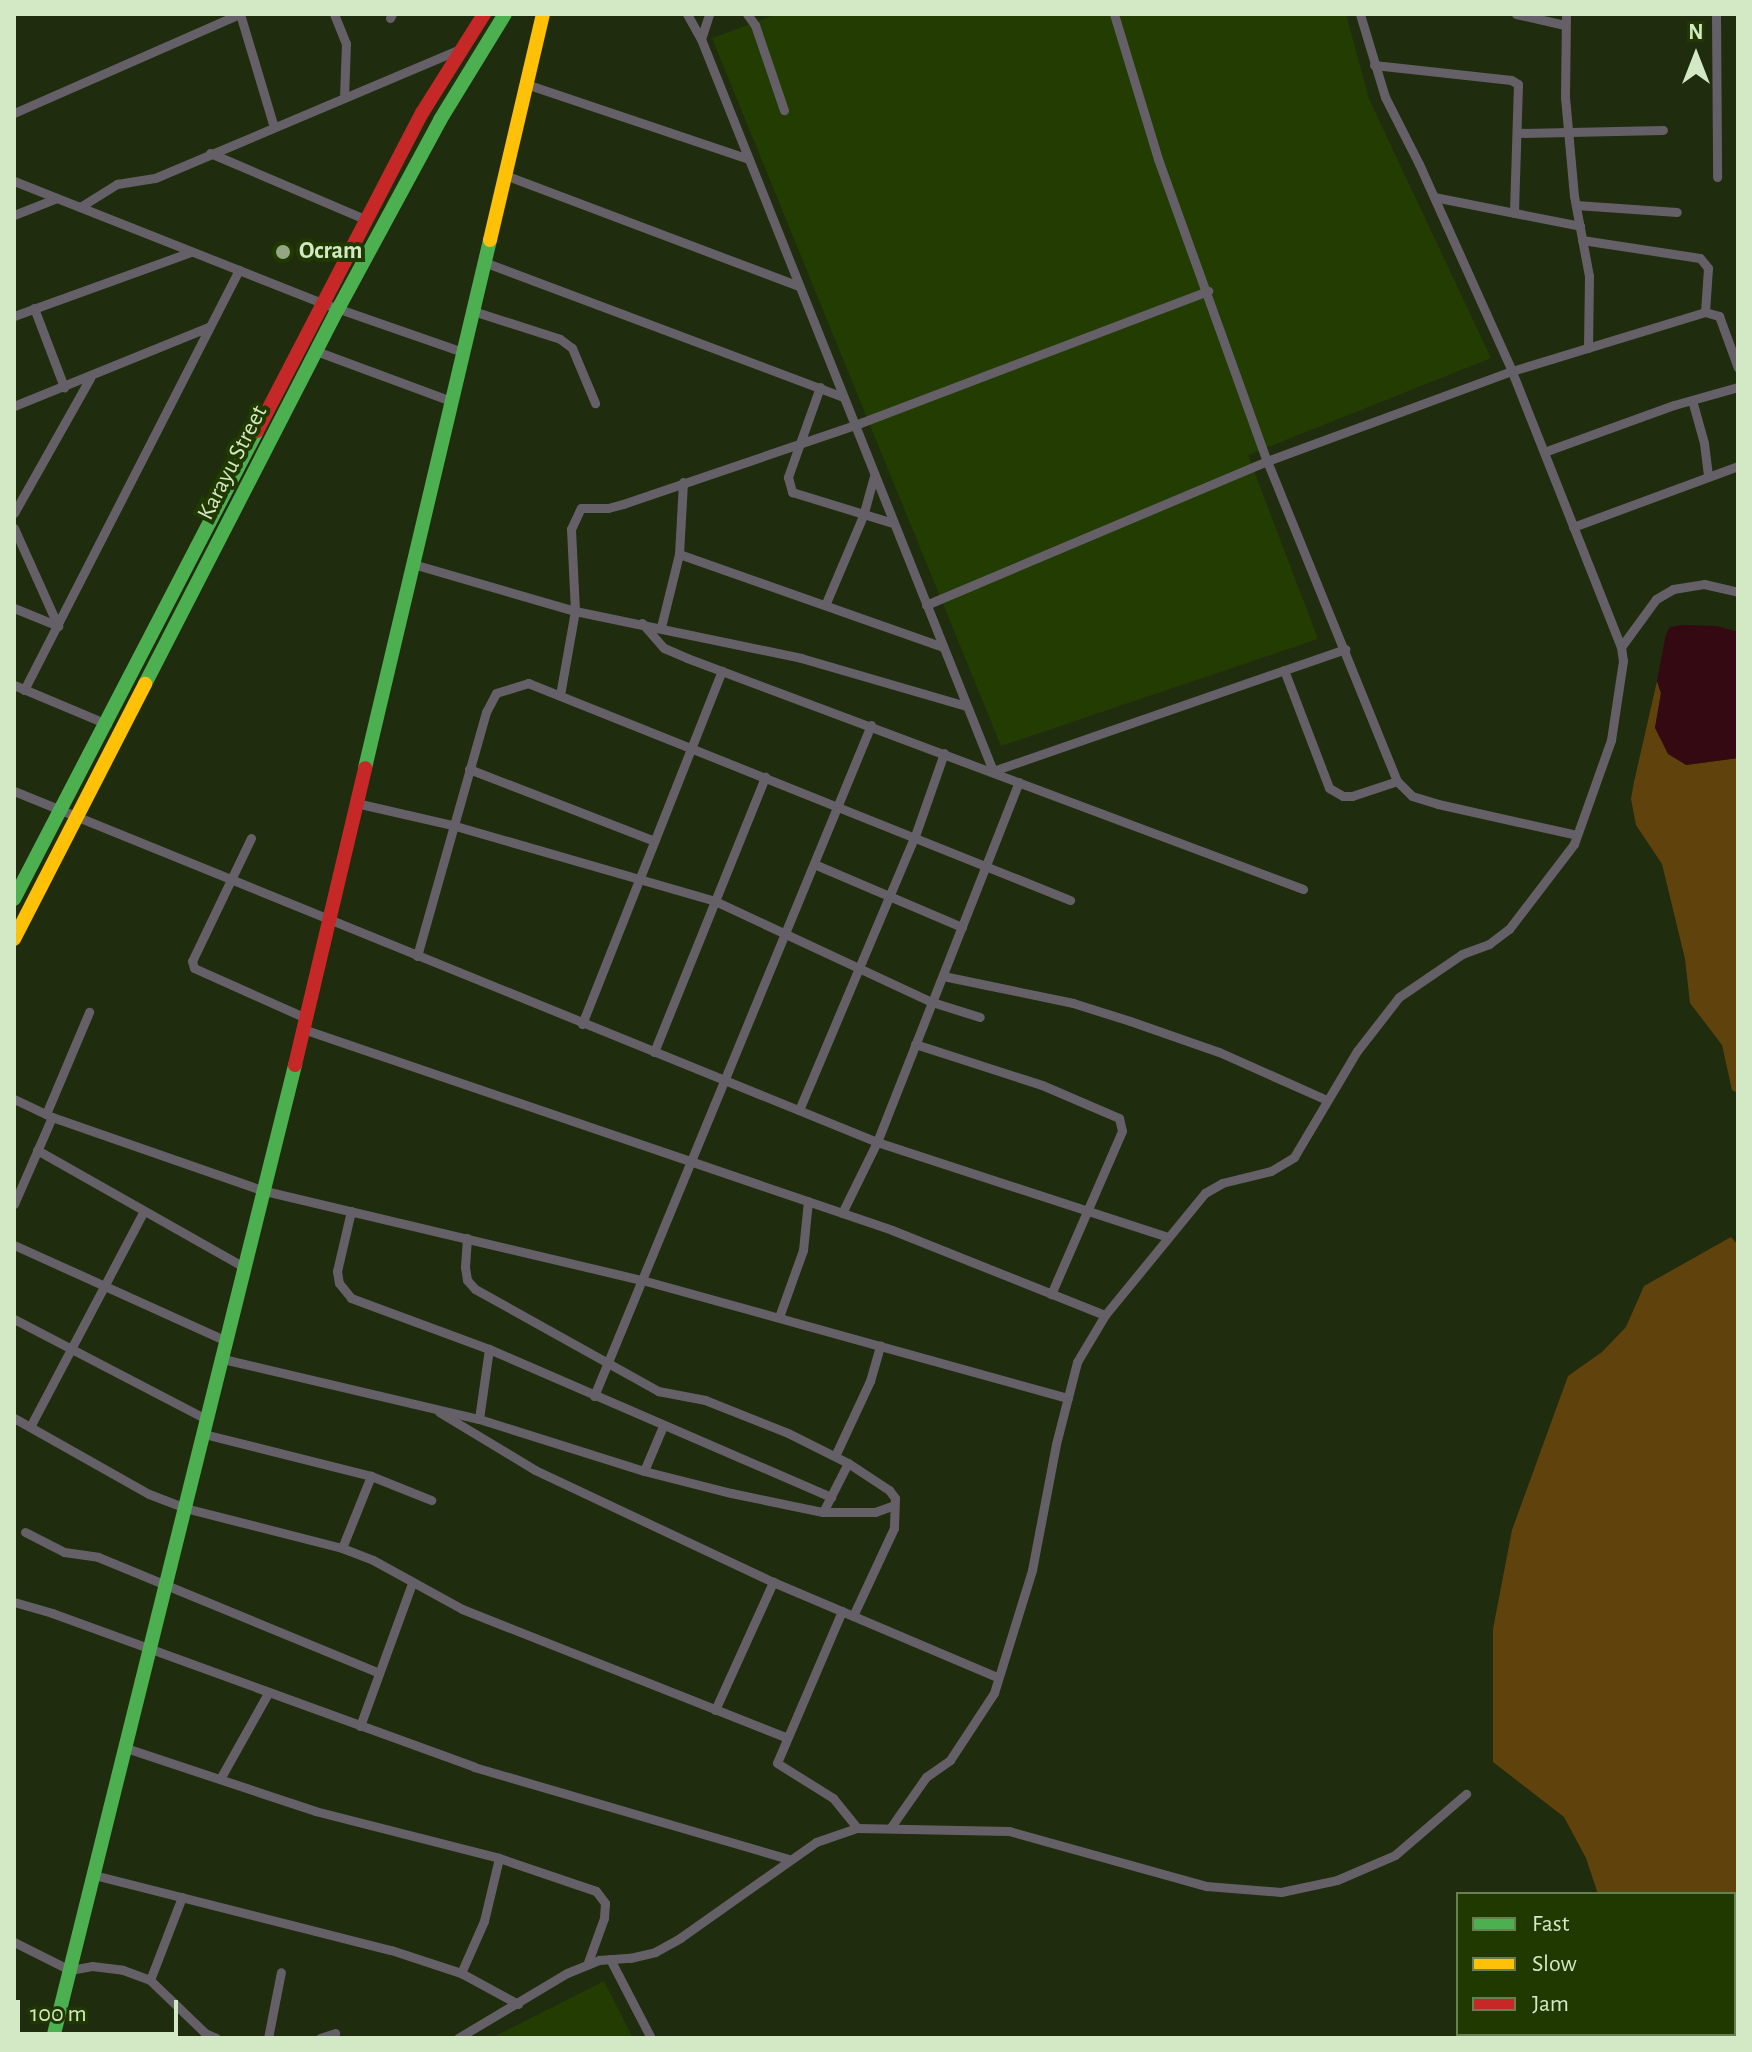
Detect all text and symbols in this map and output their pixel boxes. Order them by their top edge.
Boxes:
north arrow [1656,16,1736,96]
text: N [1688,21,1704,43]
place label: Ocram [299,238,362,266]
marker: Ocram [274,243,292,261]
street label: Karayu Street [192,401,274,525]
legend [1456,1892,1736,2036]
text: Fast [1532,1912,1569,1936]
text: Slow [1532,1952,1577,1976]
scale bar [20,1984,182,2034]
text: Jam [1532,1992,1569,2016]
text: 100 m [30,2002,87,2026]

